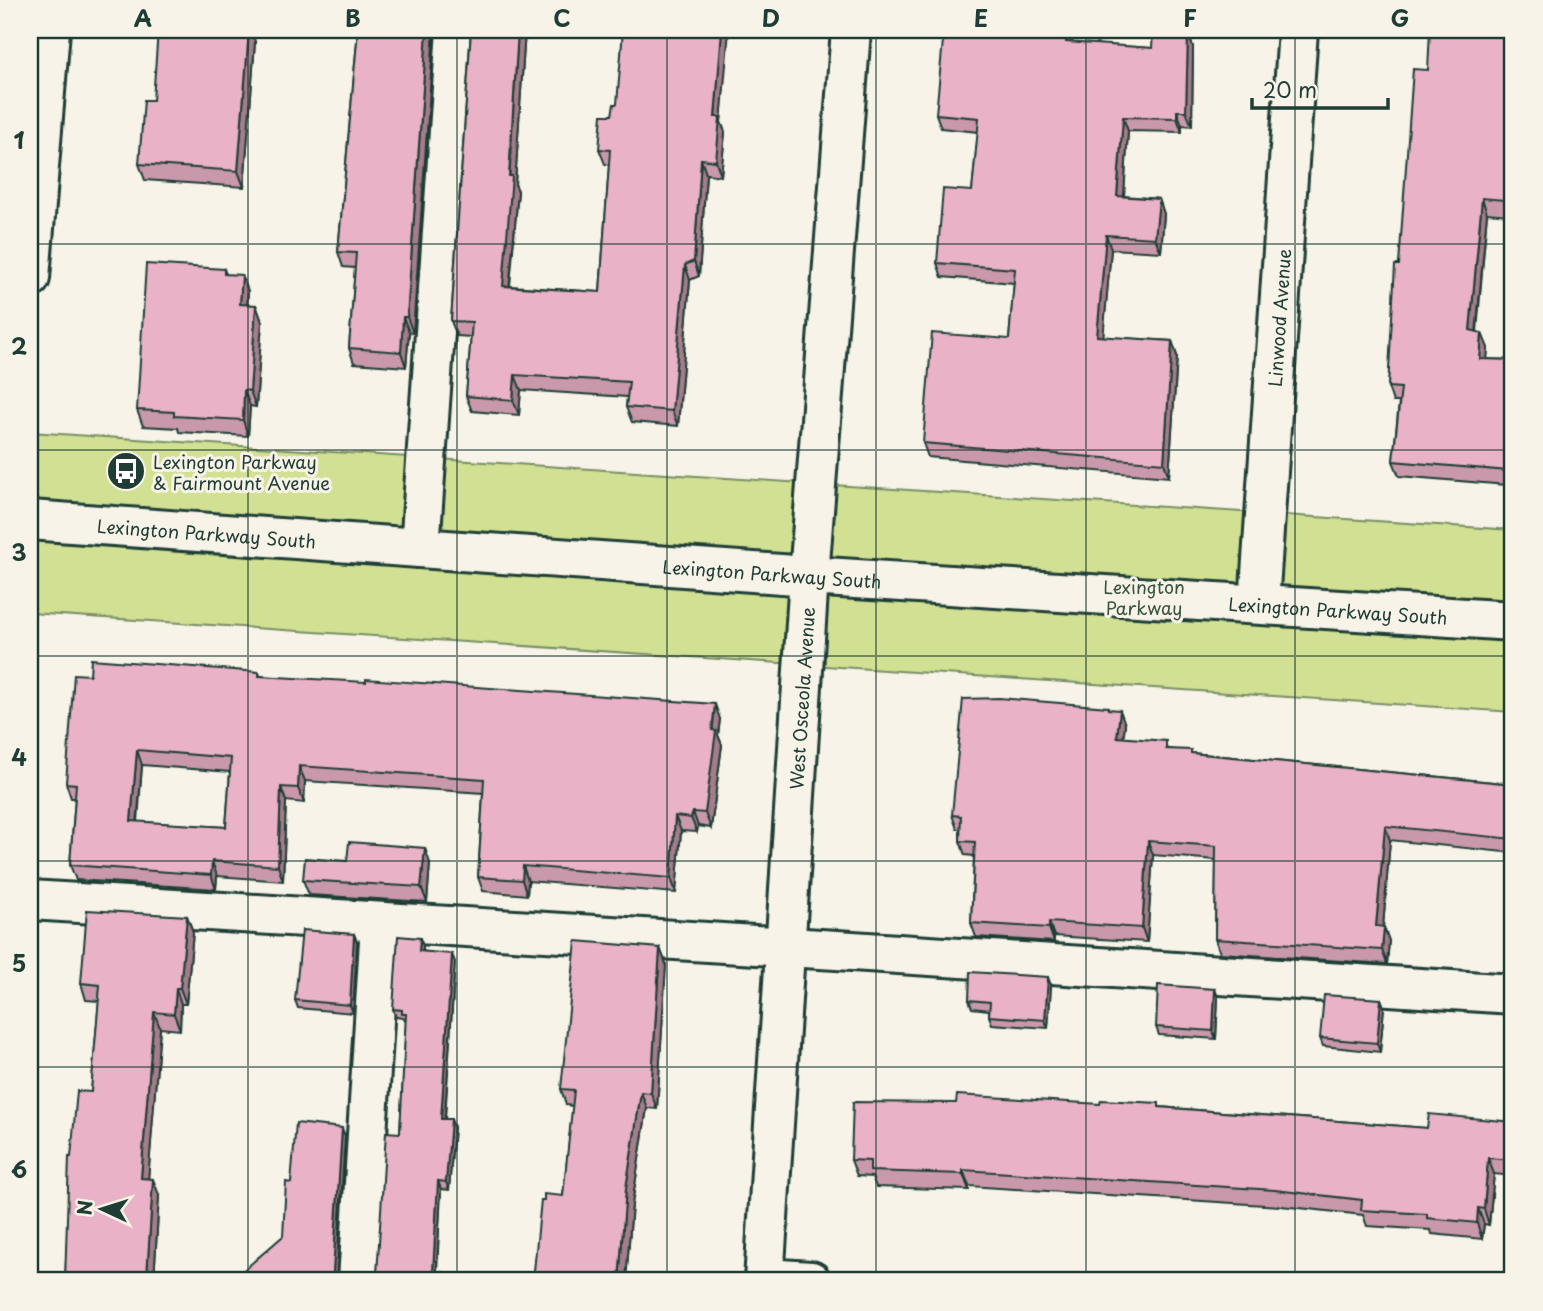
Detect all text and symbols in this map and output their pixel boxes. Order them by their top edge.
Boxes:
text: A [134,0,152,35]
text: B [345,0,361,35]
text: C [553,0,571,35]
text: D [762,0,780,35]
text: E [974,0,988,35]
text: F [1183,0,1197,35]
text: G [1391,0,1409,35]
scale bar [1252,66,1389,110]
text: 20 m [1263,73,1317,105]
text: 1 [14,122,25,157]
street label: Linwood Avenue [1260,248,1297,388]
text: 2 [11,328,27,363]
place label: Lexington Parkway & Fairmount Avenue [153,448,330,496]
bus stop icon: Lexington Parkway & Fairmount Avenue [105,450,147,492]
street label: Lexington Parkway South [96,511,317,554]
text: 3 [11,534,27,569]
street label: Lexington Parkway South [662,552,882,594]
park label: Lexington Parkway [1103,573,1185,621]
street label: Lexington Parkway South [1228,589,1448,630]
street label: West Osceola Avenue [782,606,821,790]
text: 4 [11,739,27,774]
text: 5 [12,945,26,980]
text: 6 [11,1151,27,1186]
north arrow [66,1174,136,1244]
text: N [70,1199,99,1216]

